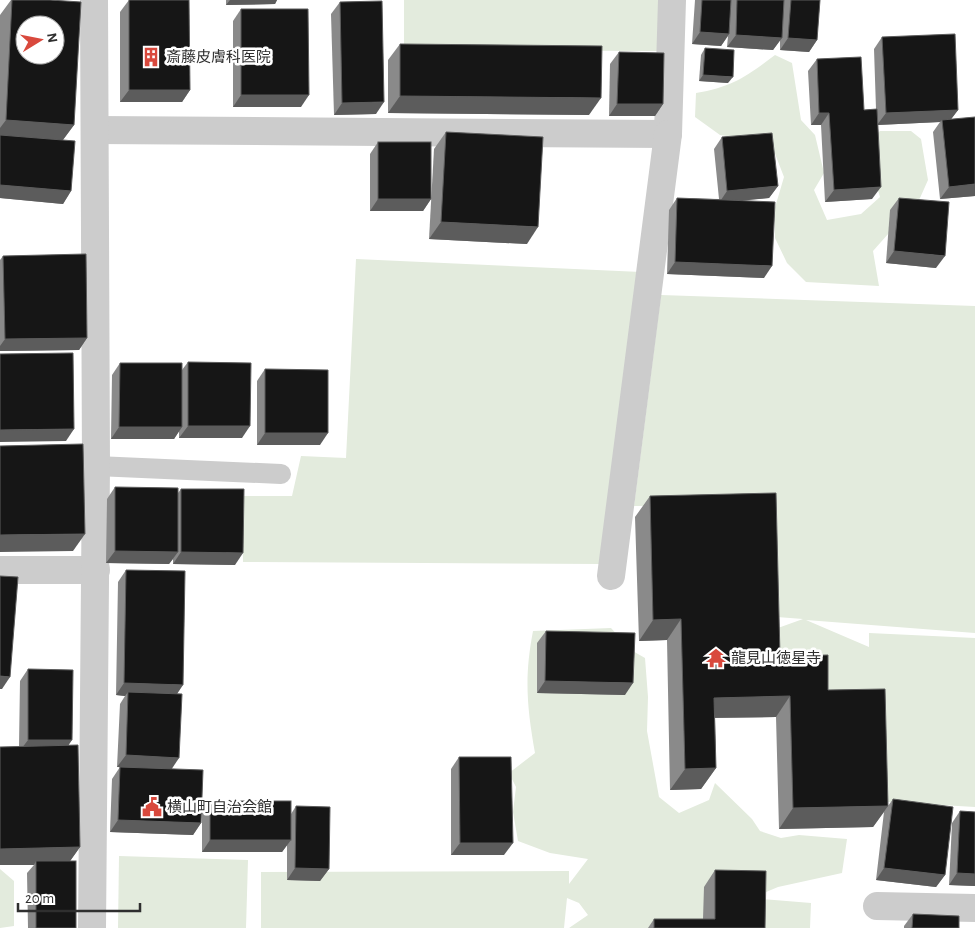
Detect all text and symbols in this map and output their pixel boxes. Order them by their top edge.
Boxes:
north arrow [15,15,65,65]
text: N [44,32,60,44]
building icon: 斎藤皮膚科医院 [140,46,162,68]
place label: 斎藤皮膚科医院 [166,49,271,65]
temple icon: 龍見山徳星寺 [705,647,727,669]
place label: 龍見山徳星寺 [731,650,821,666]
public building icon: 横山町自治会館 [141,796,163,818]
place label: 横山町自治会館 [167,799,272,815]
scale bar [18,880,140,912]
text: 20 m [25,891,54,906]

